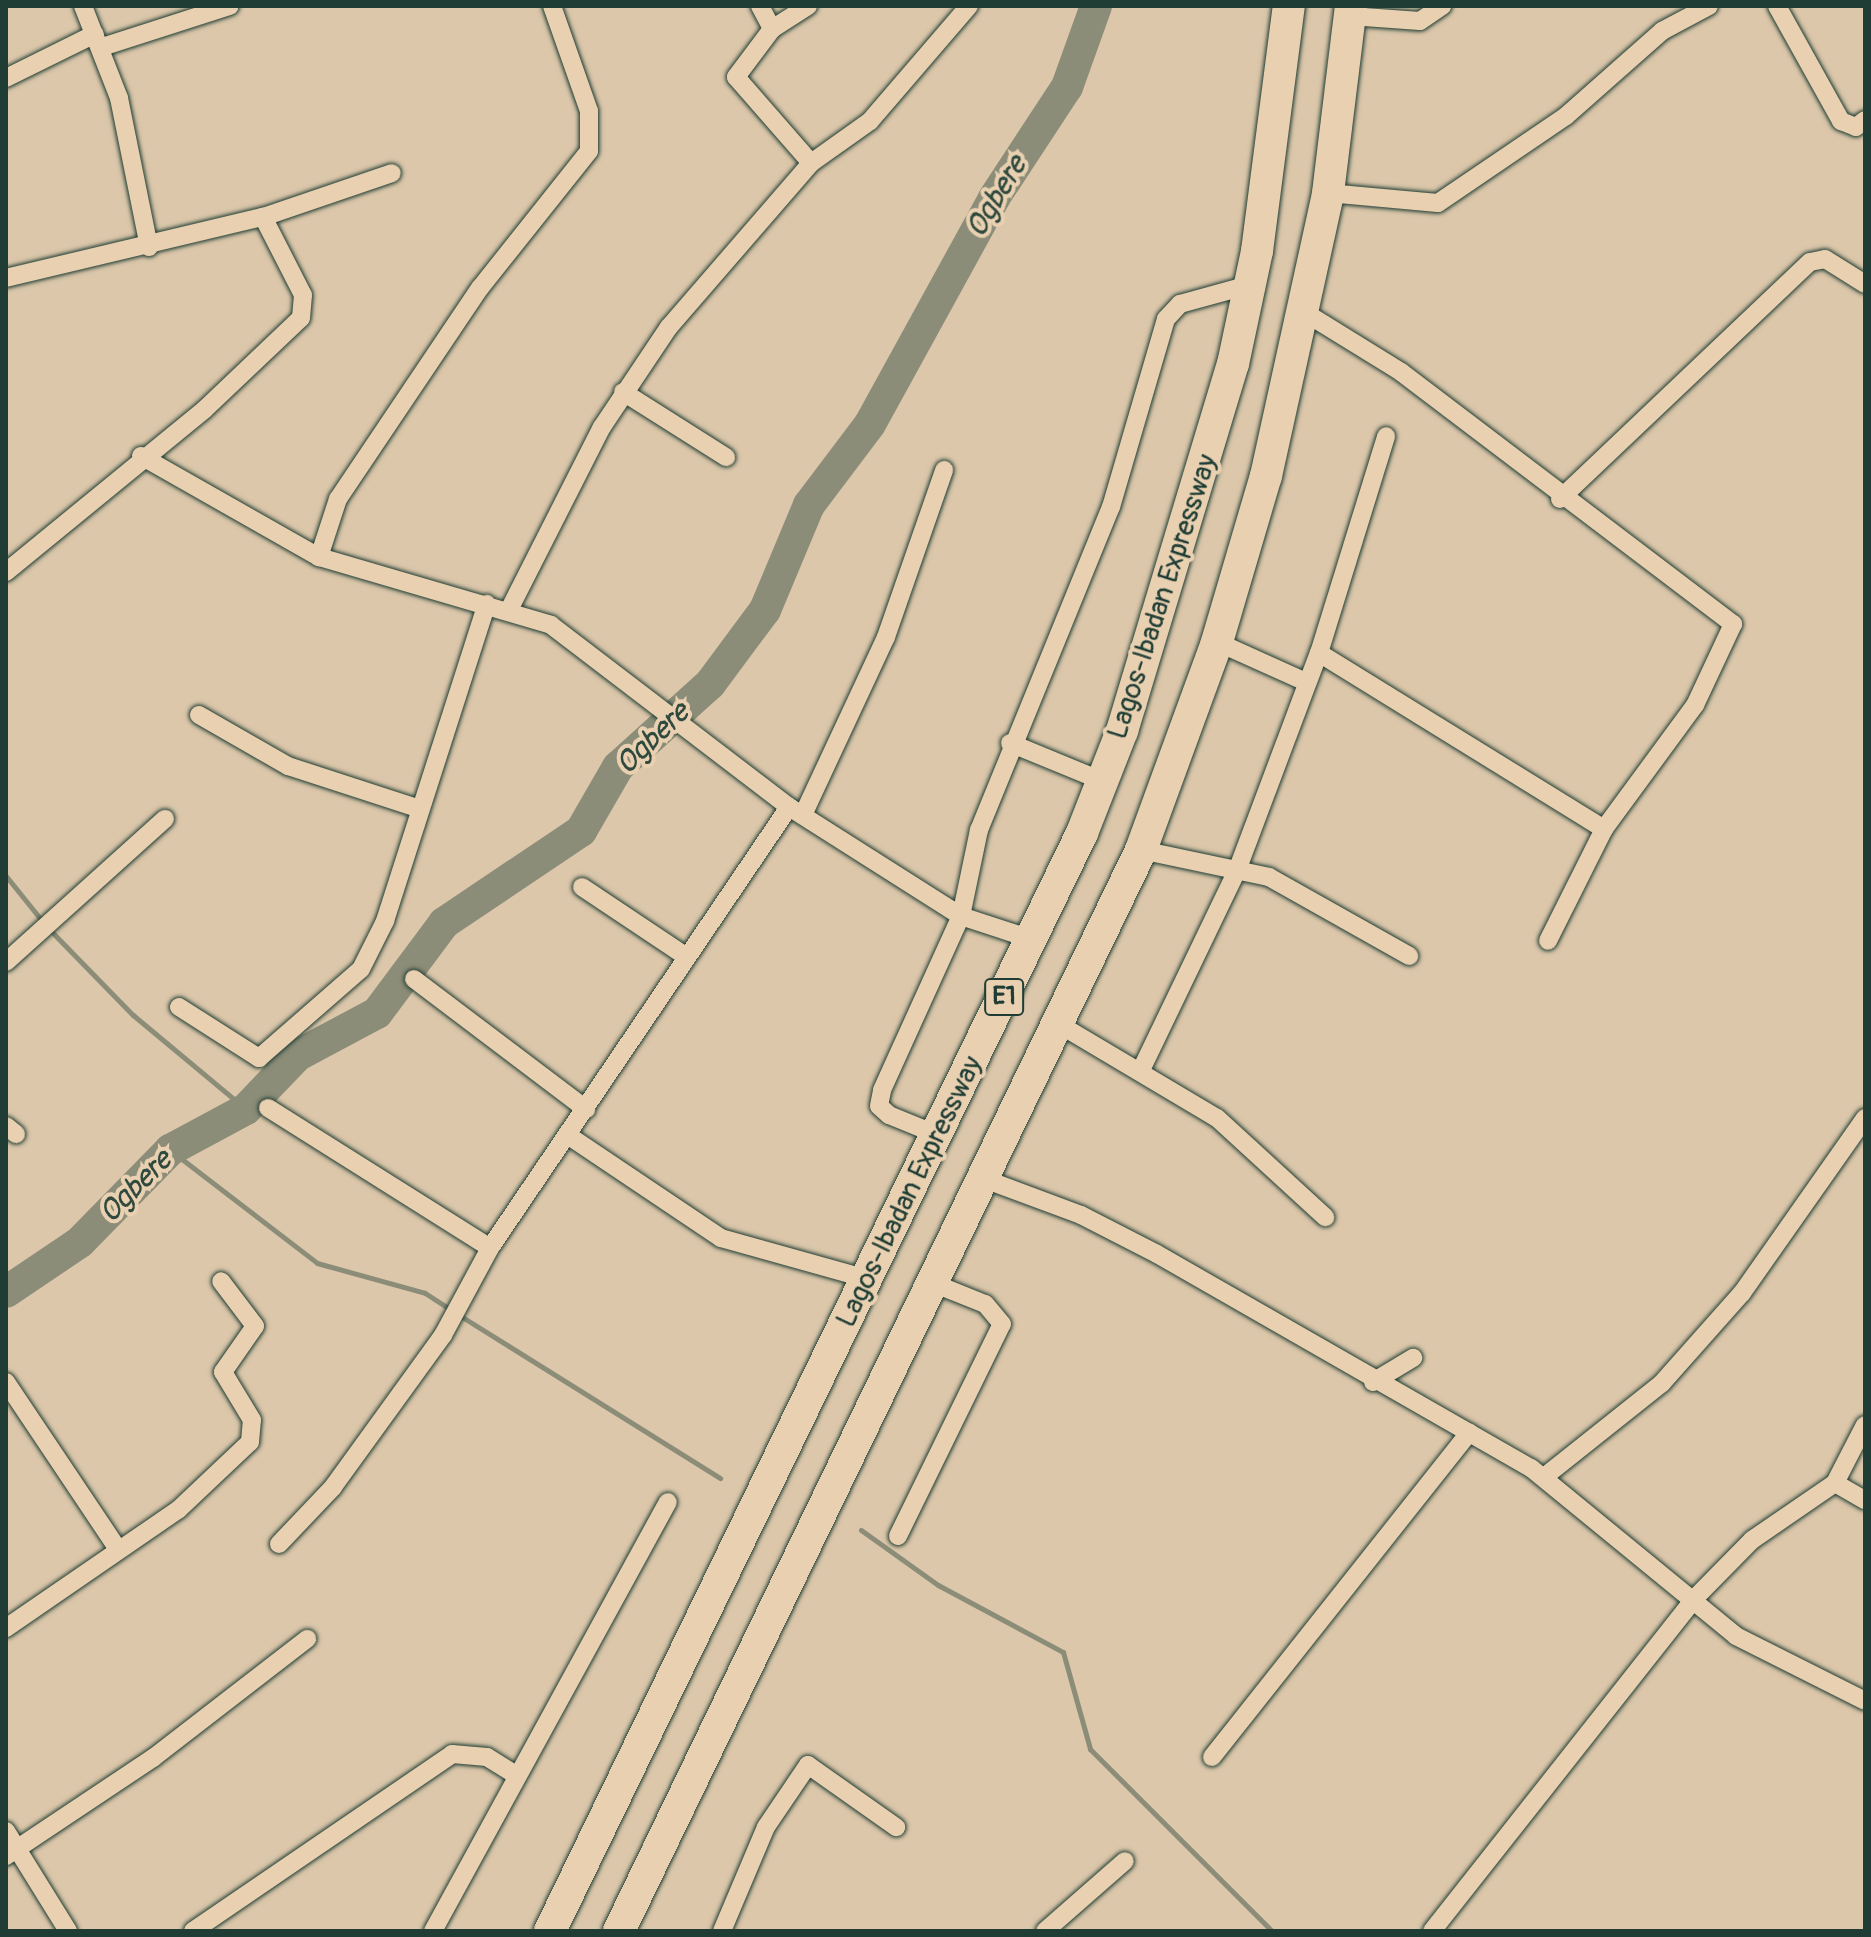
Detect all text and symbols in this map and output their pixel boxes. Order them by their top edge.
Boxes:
water label: Ogbere [959,150,1035,244]
street label: Lagos-Ibadan Expressway [1101,450,1225,744]
water label: Ogbere [609,695,697,783]
road number: E1 [984,975,1024,1019]
street label: Lagos-Ibadan Expressway [830,1051,990,1333]
water label: Ogbere [92,1143,180,1231]

